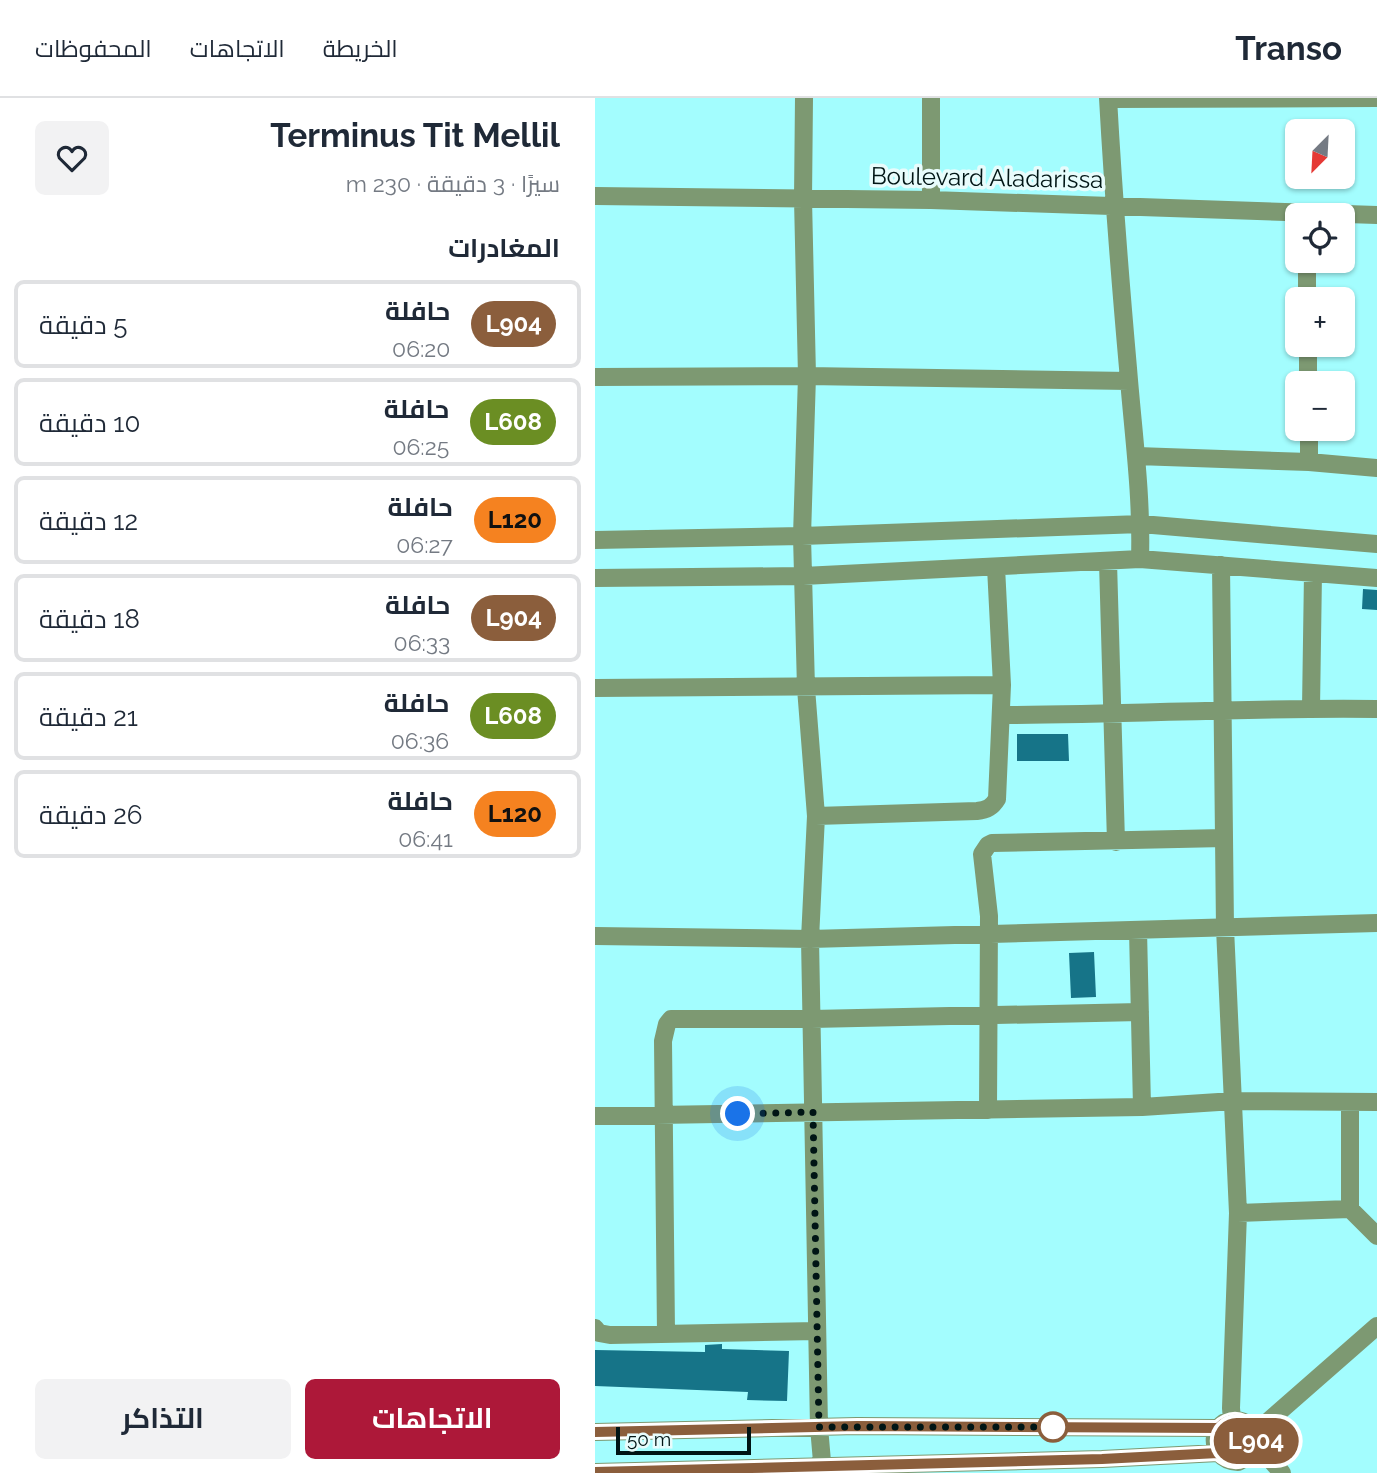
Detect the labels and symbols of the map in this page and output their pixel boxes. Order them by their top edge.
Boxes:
north arrow [1285,119,1355,189]
street label: Boulevard Aladarissa [871,161,1104,194]
your location [720,1096,755,1131]
unlabelled marker [1038,1412,1068,1442]
line badge: L904 [1207,1418,1305,1464]
scale bar [616,1424,751,1456]

